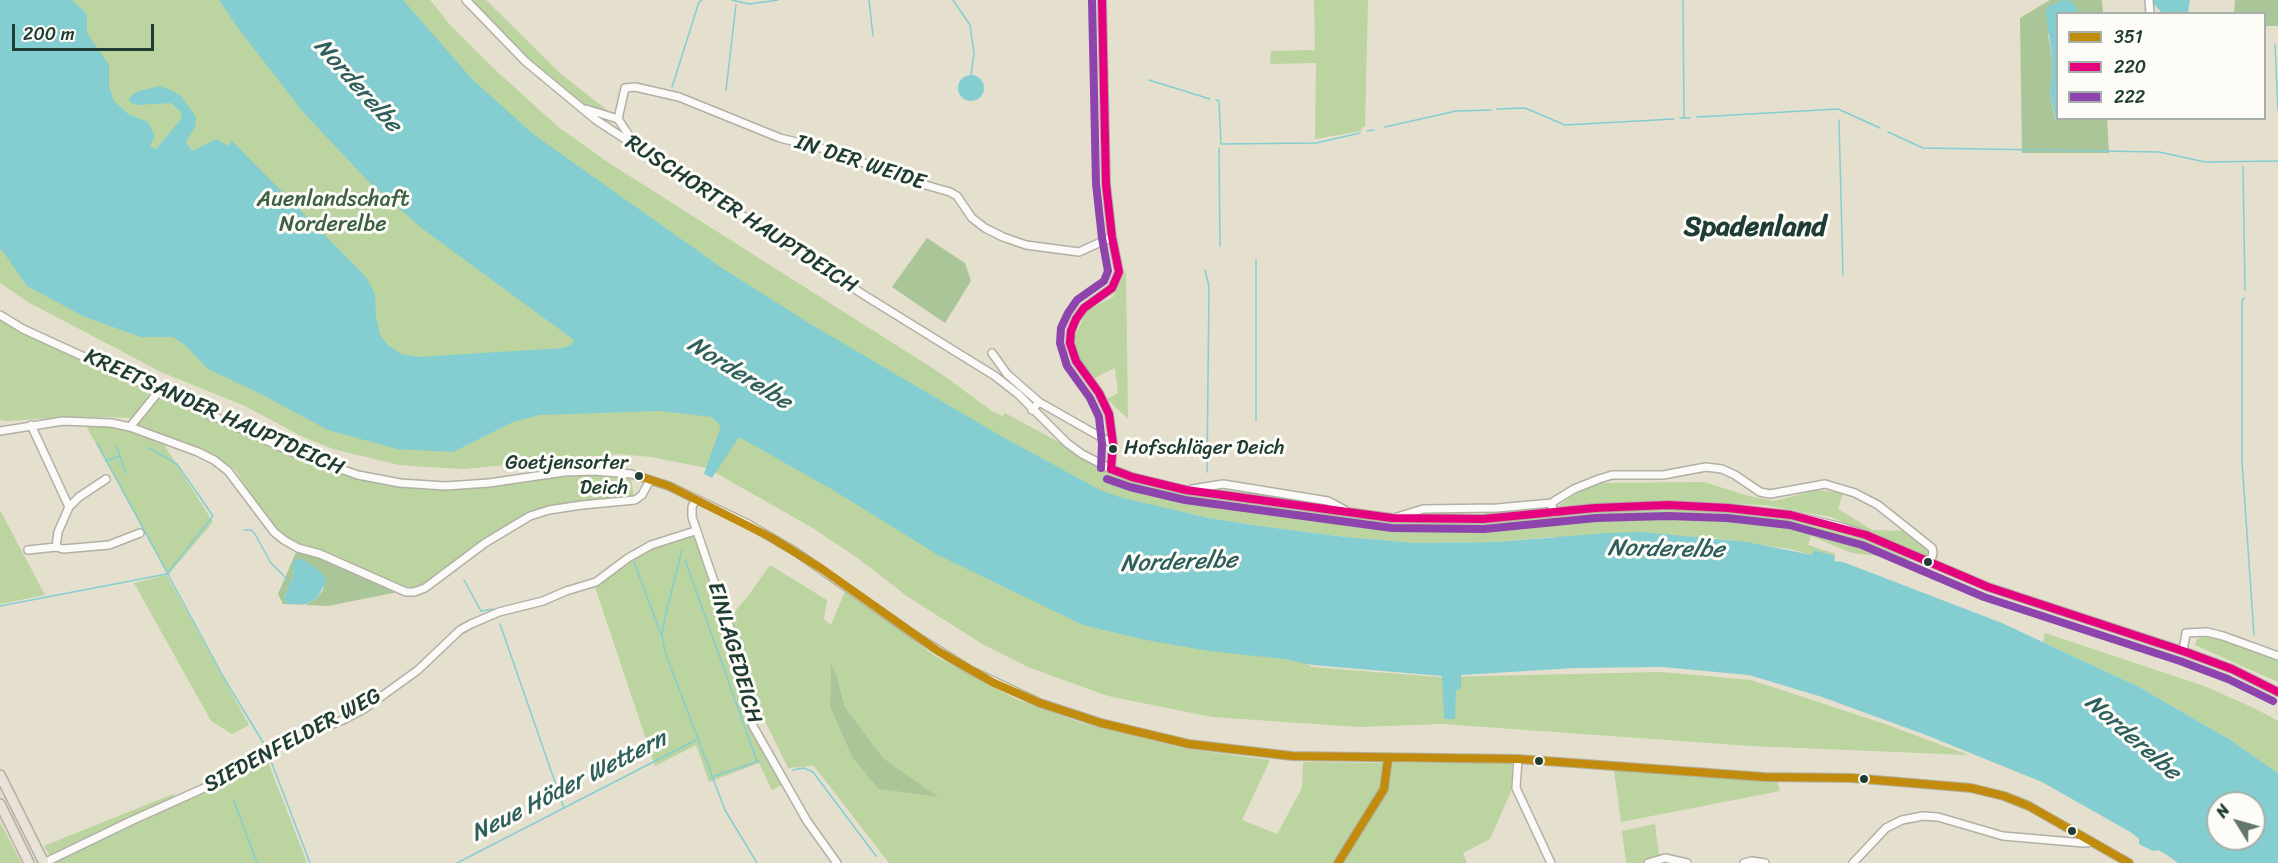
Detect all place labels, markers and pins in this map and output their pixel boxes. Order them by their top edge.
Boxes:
place label: Hofschläger Deich [1124,437,1285,461]
marker: Hofschläger Deich [1107,443,1119,455]
place label: Goetjensorter Deich [505,452,628,499]
marker: Goetjensorter Deich [633,470,645,482]
unlabelled marker [1922,556,1934,568]
unlabelled marker [1533,755,1545,767]
unlabelled marker [1858,773,1870,785]
unlabelled marker [2066,825,2078,837]

